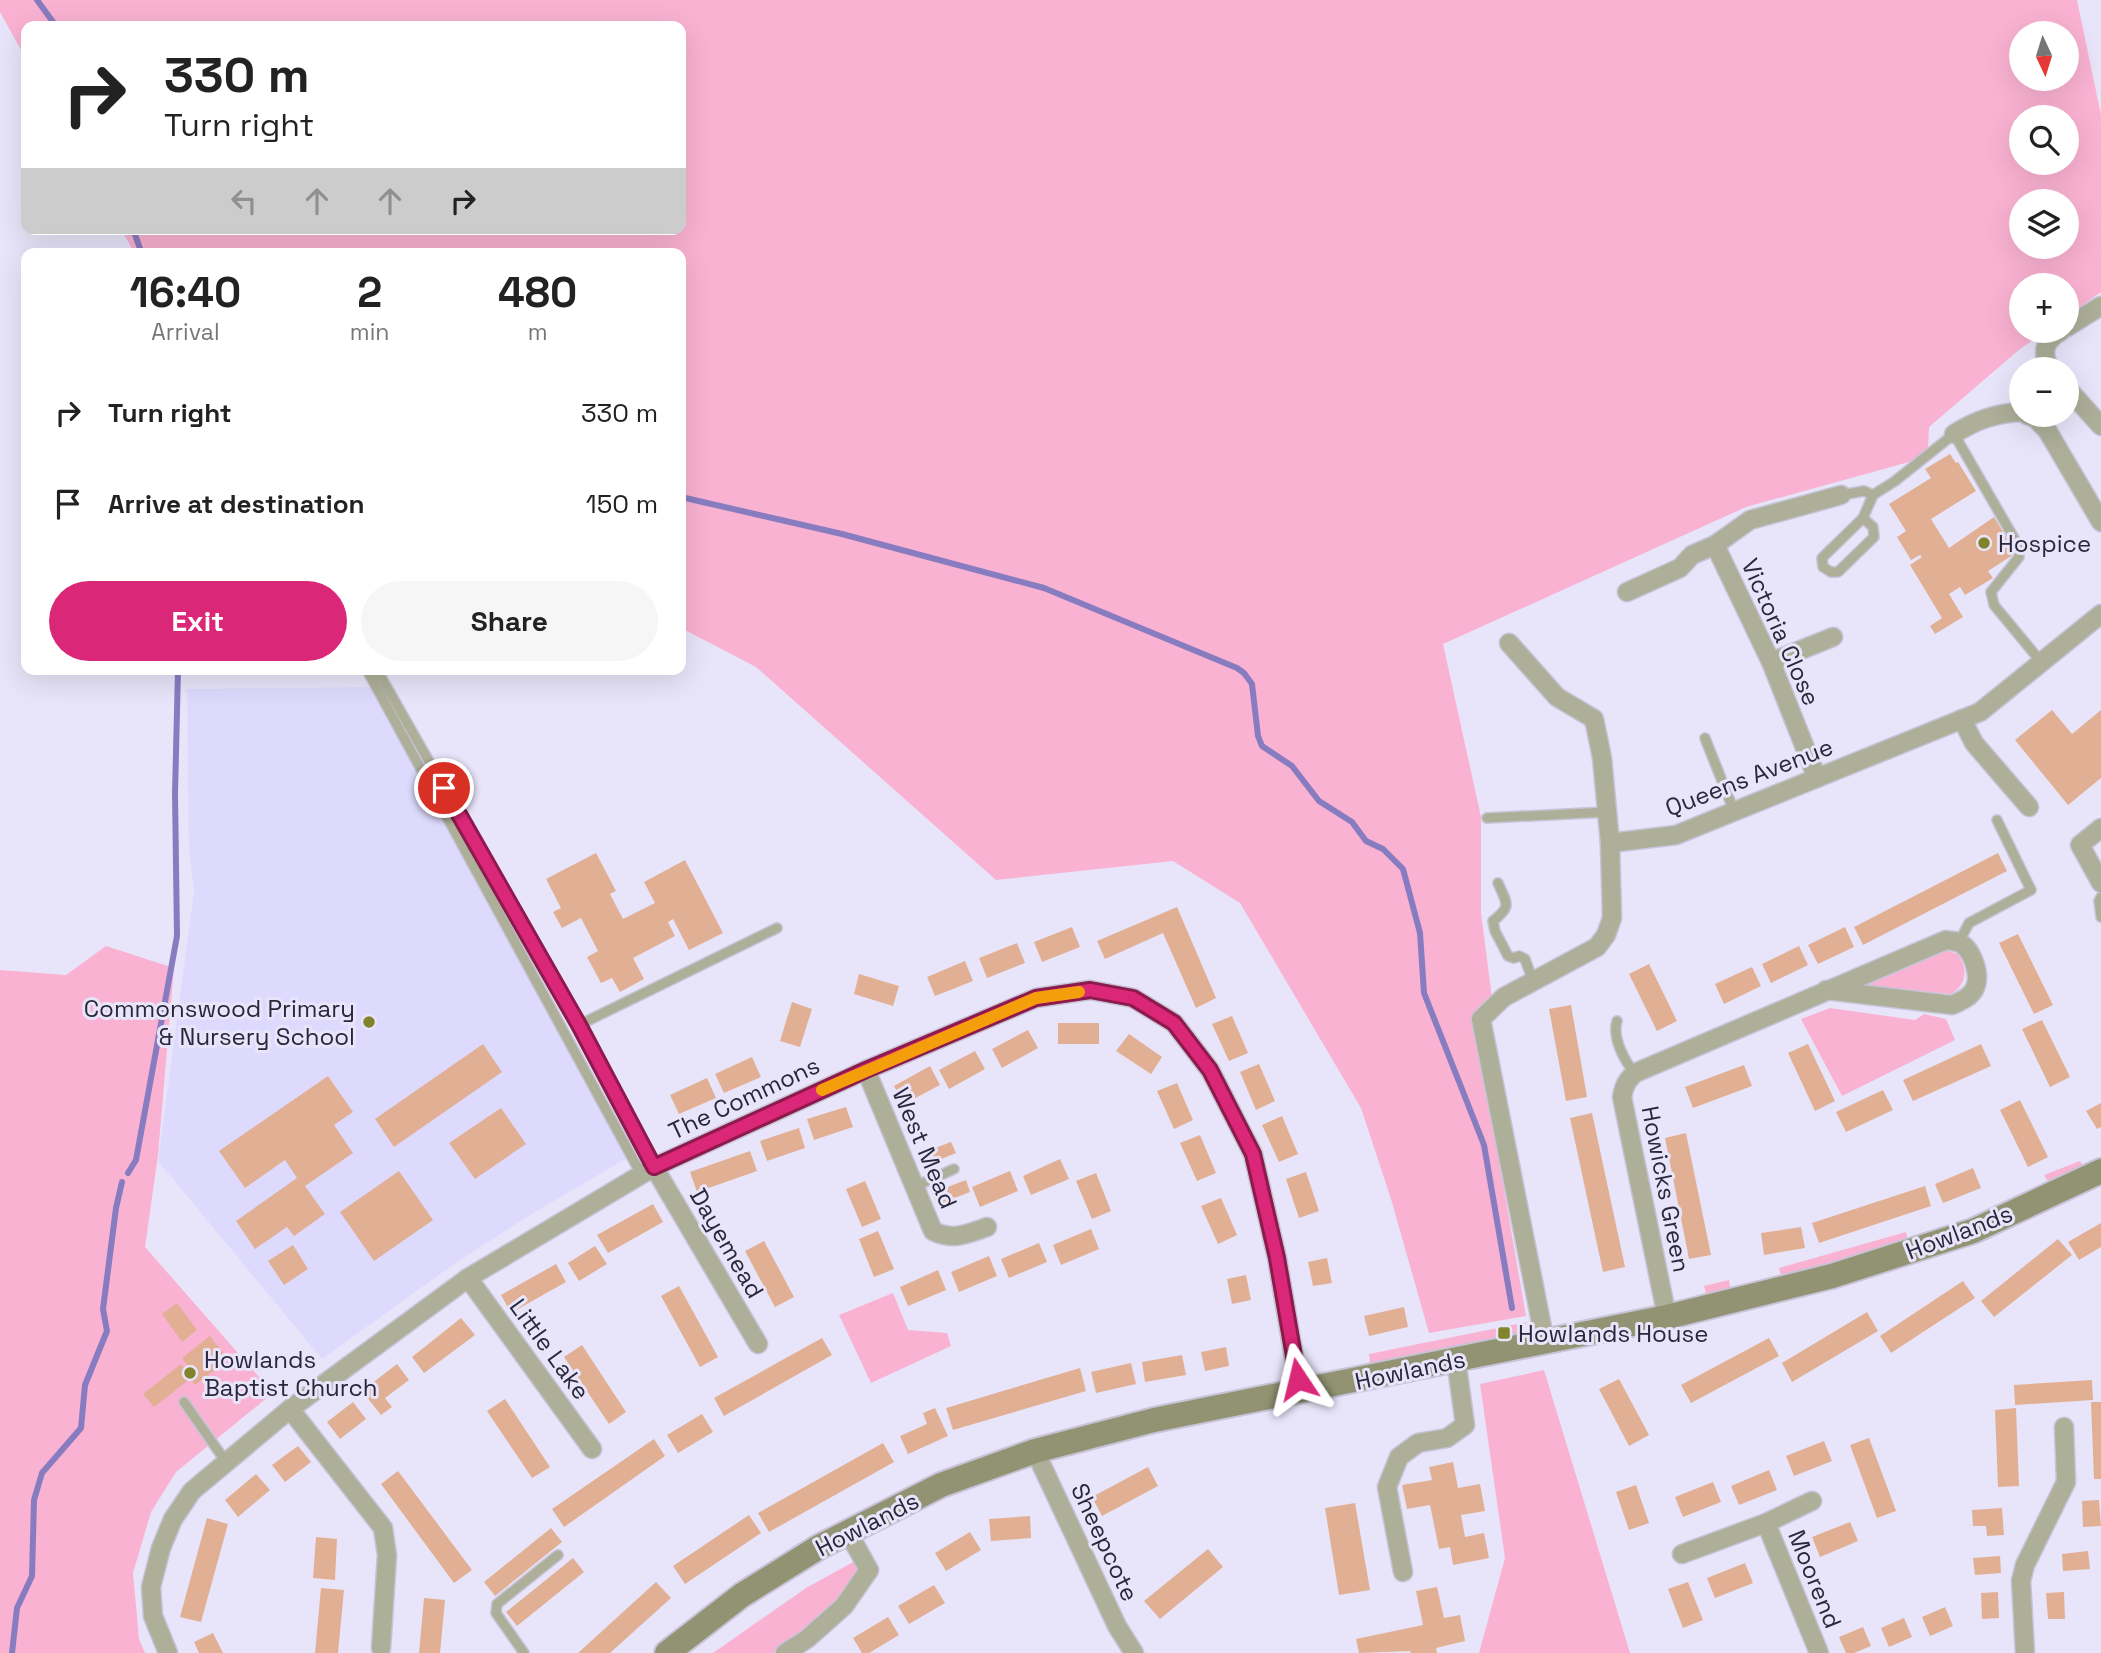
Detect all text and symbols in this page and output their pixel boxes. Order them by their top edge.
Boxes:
north arrow [2009,21,2079,91]
map controls [2009,21,2079,427]
text: 330 m [164,44,310,106]
icon: right [49,49,140,140]
text: Turn right [164,105,314,145]
button: search [2009,105,2079,175]
icon: left [225,182,263,220]
icon: ahead [298,182,336,220]
icon: ahead [371,182,409,220]
icon: right [444,182,482,220]
button: layers [2009,189,2079,259]
text: 16:40 [130,266,241,319]
text: 2 [357,266,382,319]
text: 480 [498,266,577,319]
button: + [2009,273,2079,343]
text: Arrival [151,317,220,347]
text: min [350,317,389,347]
text: m [528,317,548,347]
button: − [2009,357,2079,427]
icon: right [49,394,87,432]
text: Turn right [108,396,232,430]
text: 330 m [581,396,658,430]
icon: arrive [49,485,87,523]
text: Arrive at destination [108,487,365,521]
text: 150 m [586,487,658,521]
place label: Hospice [1998,528,2091,559]
marker: Hospice [1976,535,1992,551]
street label: Victoria Close [1735,554,1827,710]
button: Exit [49,581,347,661]
button: Share [361,581,658,661]
street label: Queens Avenue [1661,731,1837,823]
pin [414,758,474,818]
icon: arrive [425,769,463,807]
place label: Commonswood Primary & Nursery School [84,993,355,1052]
marker: Commonswood Primary & Nursery School [361,1014,377,1030]
street label: The Commons [664,1050,824,1146]
street label: West Mead [886,1083,964,1213]
street label: Howicks Green [1635,1103,1697,1275]
street label: Dayemead [683,1182,771,1304]
street label: Howlands [1901,1197,2017,1267]
street label: Little Lake [503,1292,597,1406]
place label: Howlands House [1518,1318,1708,1349]
marker: Howlands House [1496,1325,1512,1341]
position arrow [1261,1342,1335,1416]
street label: Howlands [1352,1343,1468,1397]
place label: Howlands Baptist Church [204,1344,377,1403]
marker: Howlands Baptist Church [182,1365,198,1381]
street label: Sheepcote [1064,1478,1146,1606]
street label: Howlands [810,1485,924,1563]
street label: Moorend [1781,1525,1849,1633]

